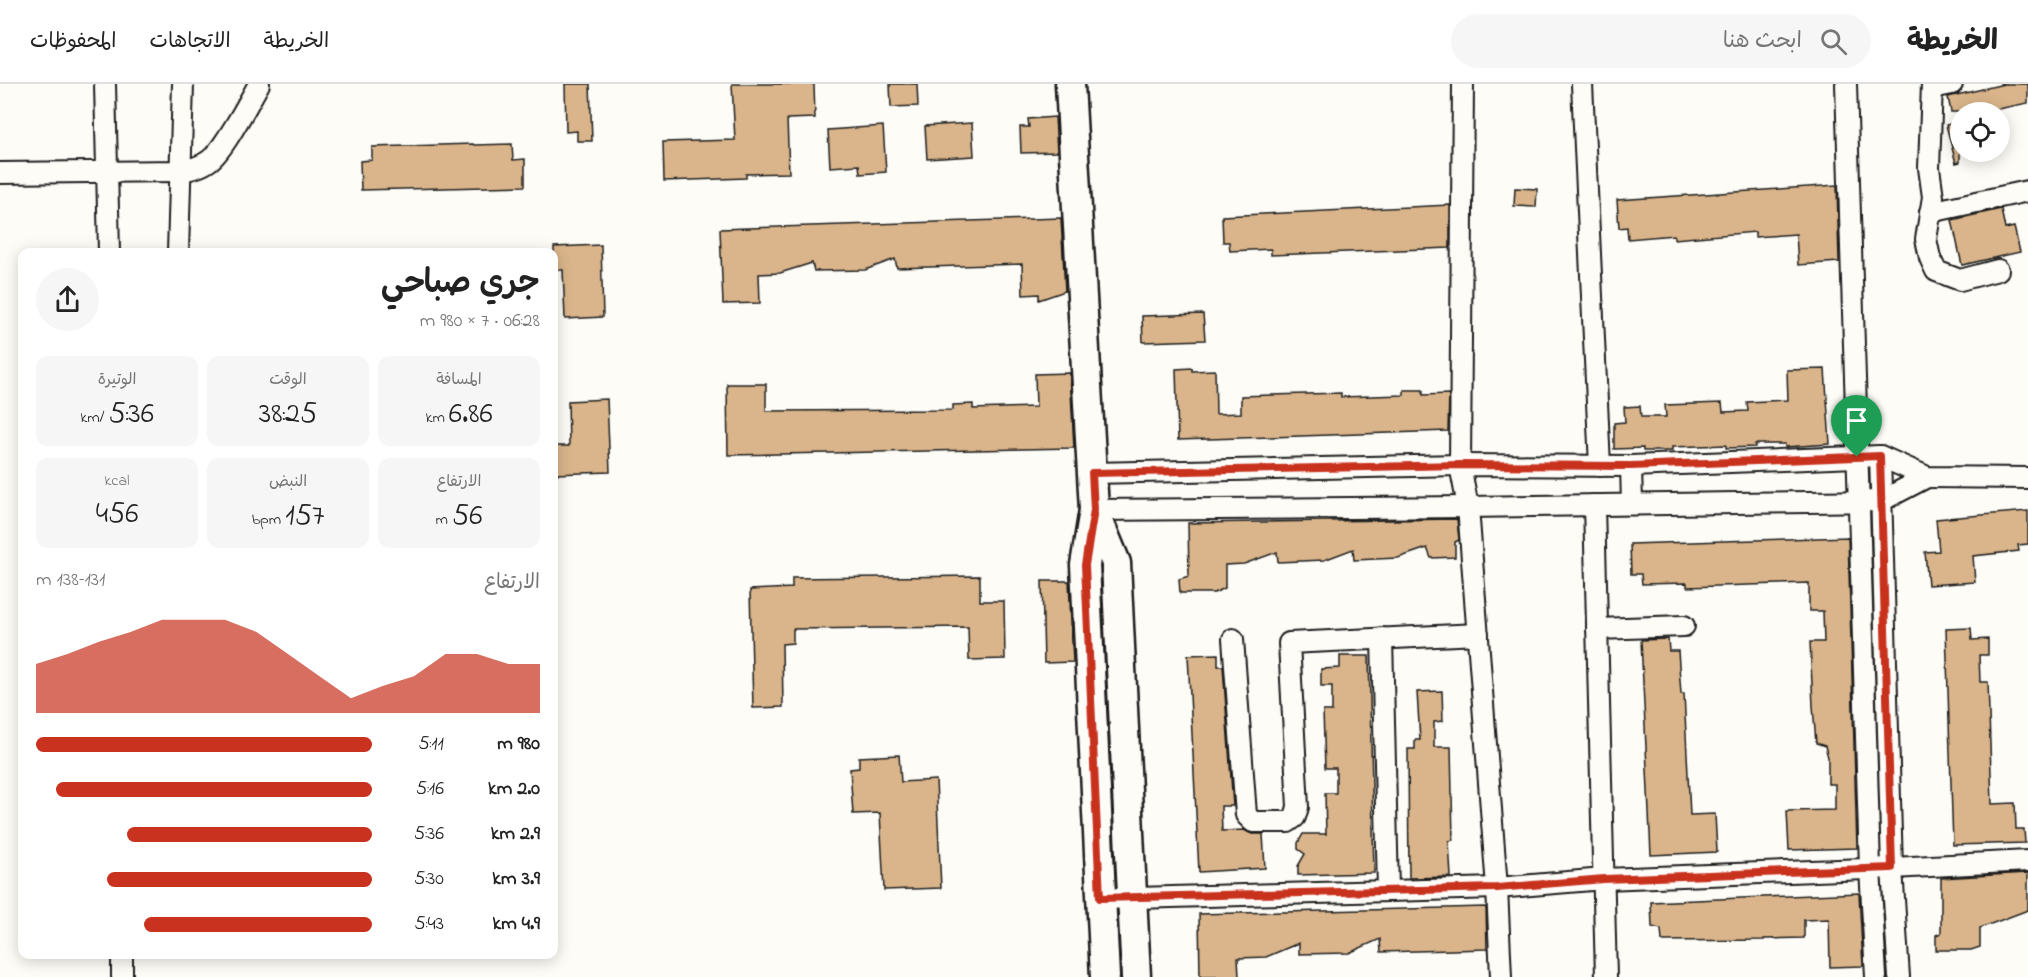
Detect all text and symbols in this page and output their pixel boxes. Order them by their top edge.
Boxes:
search box [1451,14,1871,68]
text: الخريطة [1907,22,1998,63]
icon: search [1817,25,1850,58]
text: ابحث هنا [1723,26,1802,58]
text: المحفوظات [30,27,116,57]
text: الاتجاهات [149,27,231,57]
text: الخريطة [264,27,329,57]
map controls [1950,102,2010,162]
button: locate [1950,102,2010,162]
text: جري صباحي [381,260,540,308]
button: share [36,268,99,331]
text: 06:28 · 7 × 980 m [420,307,540,336]
text: الوتيرة [98,368,136,392]
text: الوقت [269,368,307,392]
text: المسافة [436,368,482,392]
text: 5:36 [109,393,154,437]
text: 38:25 [259,393,317,437]
text: 6.86 [449,393,493,437]
pin [1831,395,1882,457]
icon: arrive [1840,404,1873,437]
text: /km [80,406,109,430]
text: km [425,406,449,430]
text: kcal [104,469,130,493]
text: النبض [269,470,307,494]
text: الارتفاع [437,470,481,494]
text: 456 [96,493,138,537]
text: 157 [285,495,324,539]
text: 56 [452,495,482,539]
text: bpm [252,508,285,532]
text: m [436,508,452,532]
text: 131–138 m [36,566,105,595]
text: الارتفاع [484,569,540,598]
text: 5:11 [418,730,444,759]
text: 980 m [497,730,540,759]
text: 5:16 [416,775,444,804]
text: 2.0 km [488,775,540,804]
text: 5:36 [414,820,444,849]
text: 2.9 km [491,820,540,849]
text: 5:30 [414,865,444,894]
text: 3.9 km [492,865,540,894]
text: 5:43 [414,910,444,939]
text: 4.9 km [492,910,540,939]

